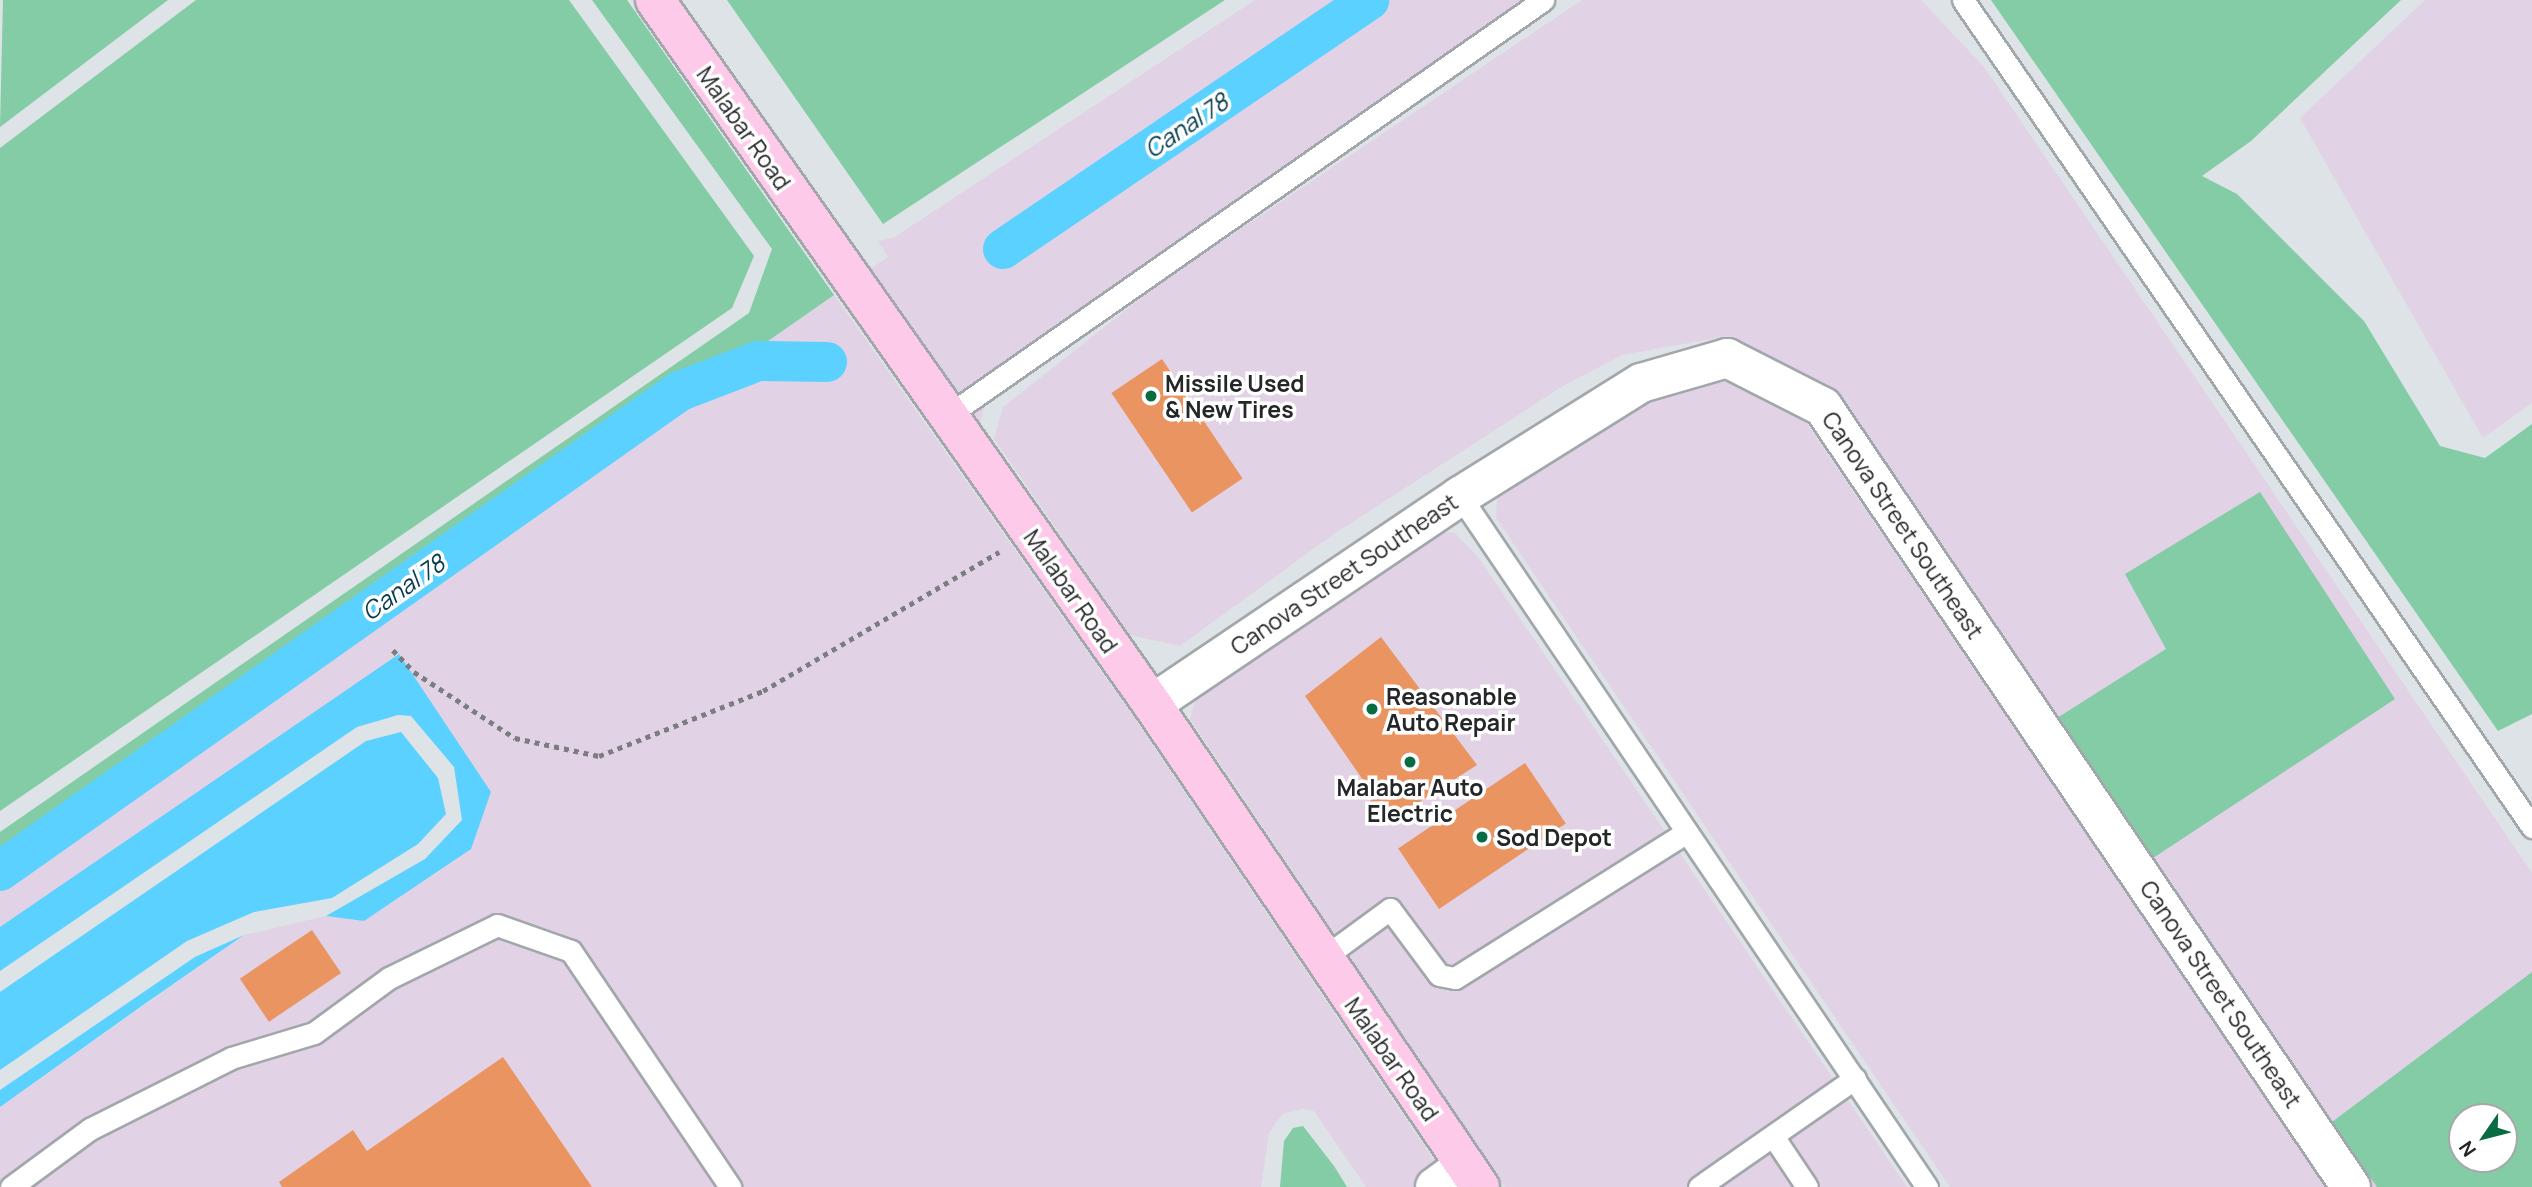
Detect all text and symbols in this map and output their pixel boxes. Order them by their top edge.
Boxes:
street label: Malabar Road [691,61,797,195]
water label: Canal 78 [1139,87,1233,163]
place label: Missile Used & New Tires [1165,369,1304,423]
marker: Missile Used & New Tires [1143,388,1159,404]
street label: Canova Street Southeast [1817,406,1989,644]
street label: Canova Street Southeast [1225,488,1463,660]
street label: Malabar Road [1018,524,1124,658]
water label: Canal 78 [356,548,450,626]
place label: Reasonable Auto Repair [1386,682,1517,736]
marker: Reasonable Auto Repair [1364,701,1380,717]
marker: Malabar Auto Electric [1402,754,1418,770]
place label: Malabar Auto Electric [1336,773,1484,827]
place label: Sod Depot [1496,823,1612,851]
marker: Sod Depot [1474,829,1490,845]
street label: Canova Street Southeast [2135,875,2307,1113]
street label: Malabar Road [1339,992,1445,1126]
north arrow [2448,1103,2518,1173]
text: N [2453,1136,2482,1162]

